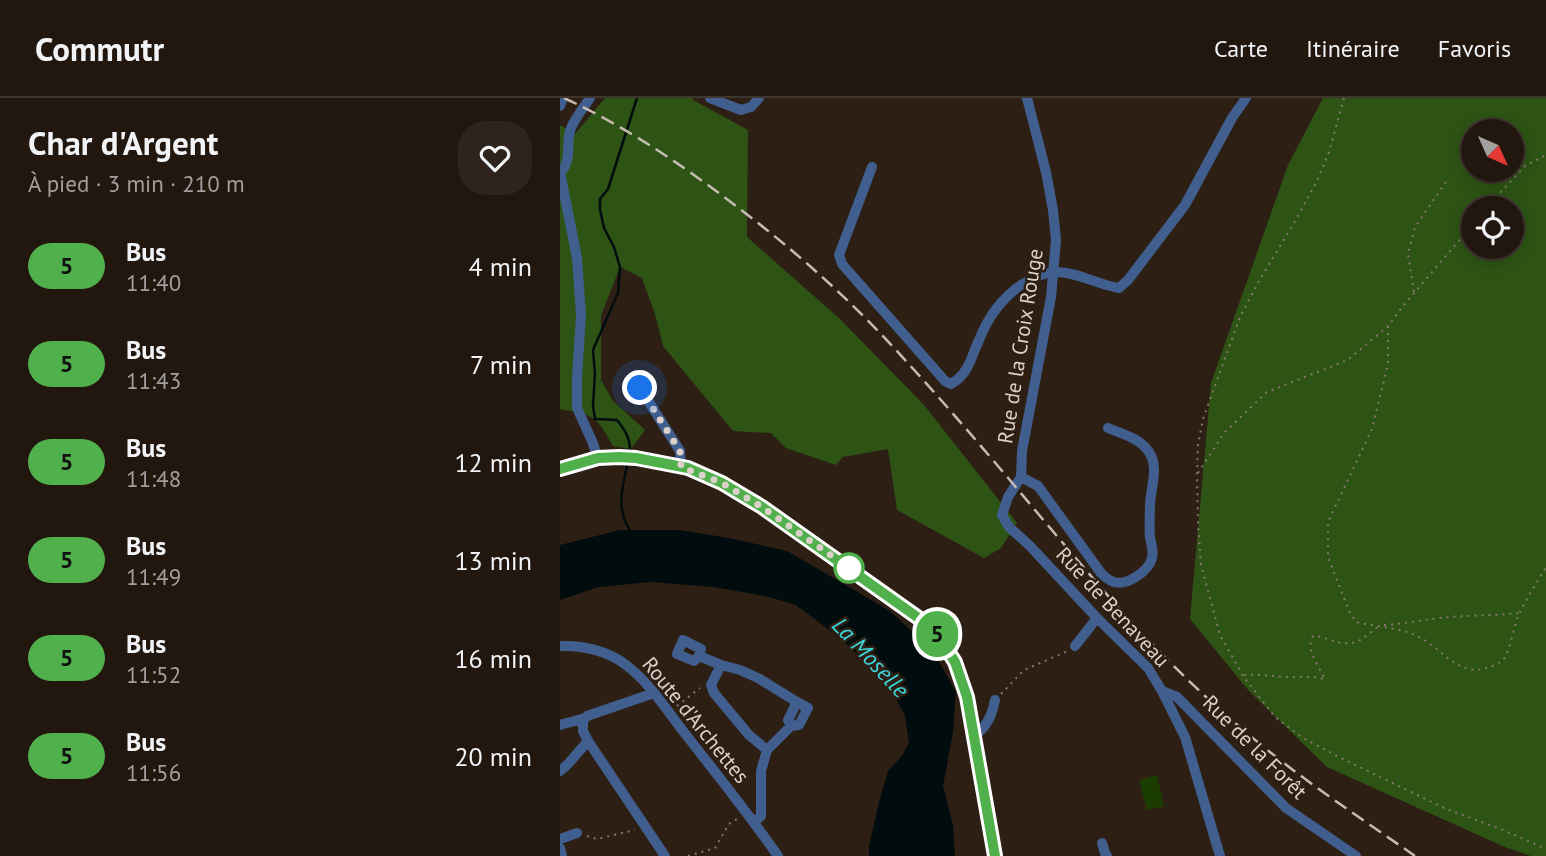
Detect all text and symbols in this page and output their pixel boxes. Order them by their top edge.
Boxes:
text: Commutr [35,27,164,70]
text: Carte [1214,33,1268,64]
text: Itinéraire [1306,33,1400,64]
text: Favoris [1438,33,1511,64]
north arrow [1461,119,1524,182]
map controls [1461,119,1524,259]
text: Char d'Argent [28,121,218,164]
button: heart [458,121,532,195]
text: À pied · 3 min · 210 m [28,169,245,198]
button: locate [1461,196,1524,259]
text: Bus [126,235,166,268]
street label: Rue de la Croix Rouge [991,247,1049,445]
text: 5 [60,250,73,281]
text: 4 min [469,250,532,283]
text: 11:40 [126,268,181,297]
text: Bus [126,333,166,366]
text: 5 [60,348,73,379]
text: 7 min [470,348,532,381]
text: 11:43 [126,366,181,395]
your location [622,370,657,405]
text: Bus [126,431,166,464]
text: 5 [60,446,73,477]
text: 12 min [454,446,532,479]
text: 11:48 [126,464,181,493]
text: Bus [126,529,166,562]
street label: Rue de Benaveau [1050,541,1176,673]
text: 5 [60,544,73,575]
text: 13 min [454,544,532,577]
unlabelled marker [834,553,864,583]
text: 11:49 [126,562,181,591]
water label: La Moselle [826,611,916,704]
line badge: 5 [914,611,960,657]
text: 5 [930,618,944,649]
text: Bus [126,627,166,660]
text: 5 [60,642,73,673]
text: 16 min [454,642,532,675]
street label: Route d'Archettes [637,651,755,789]
text: 11:52 [126,660,181,689]
street label: Rue de la Forêt [1197,689,1313,805]
text: Bus [126,725,166,758]
text: 5 [60,740,73,771]
text: 20 min [454,740,532,773]
text: 11:56 [126,758,181,787]

